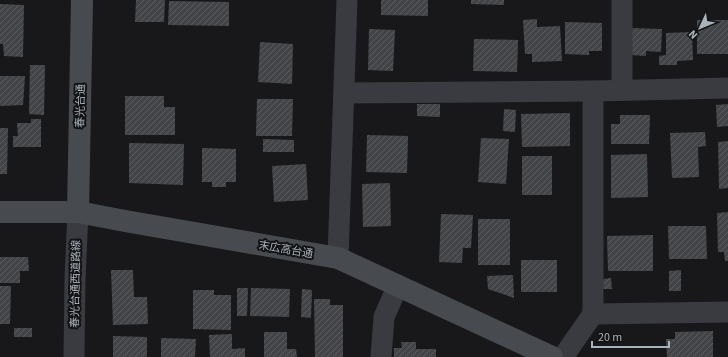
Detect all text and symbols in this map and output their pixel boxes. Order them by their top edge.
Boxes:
north arrow [680,8,720,48]
text: N [685,27,701,42]
street label: 春光台通 [73,84,88,128]
street label: 末広高台通 [258,237,314,262]
street label: 春光台通西道路線 [67,240,84,328]
scale bar [592,323,669,349]
text: 20 m [598,329,622,346]

